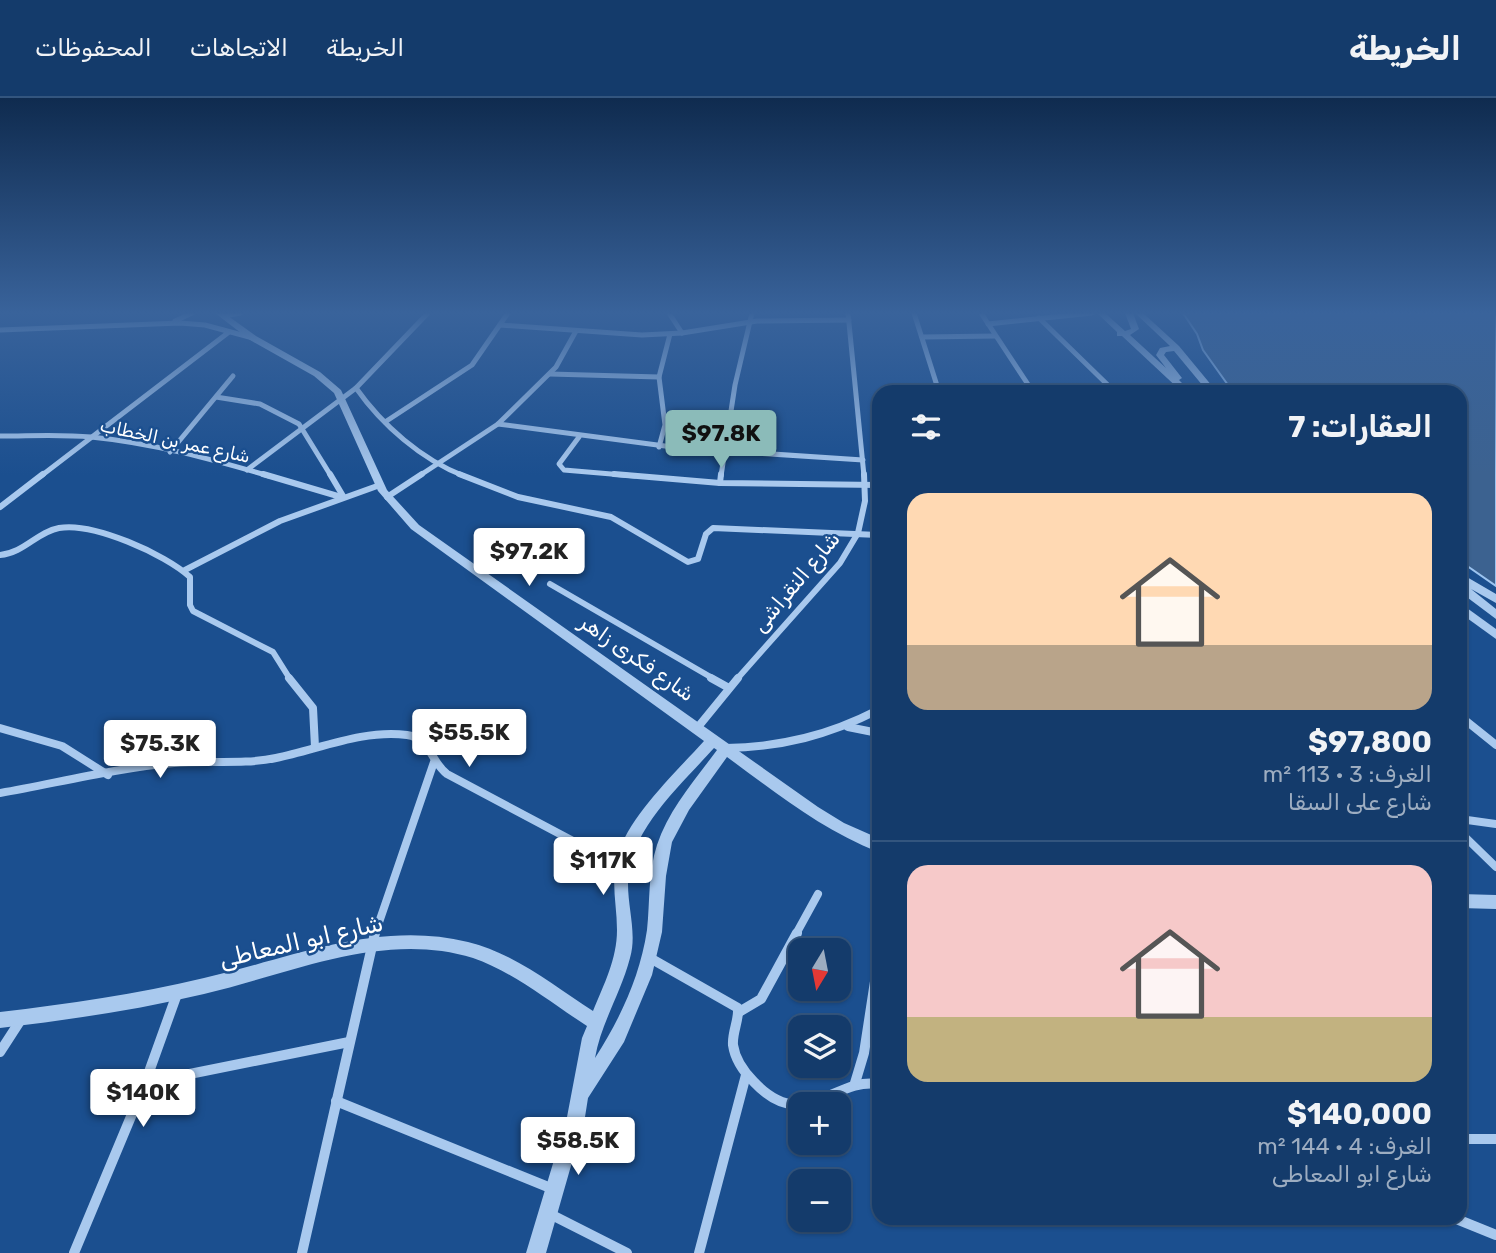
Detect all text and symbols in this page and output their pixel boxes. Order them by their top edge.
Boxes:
text: الخريطة [1349,29,1461,68]
text: المحفوظات [35,34,152,62]
text: الاتجاهات [190,34,288,62]
text: الخريطة [326,34,404,62]
icon: filters [907,408,945,446]
text: العقارات: 7 [1288,409,1432,445]
pin: $97.8K [664,410,778,470]
street label: شارع عمر بن الخطاب [98,414,252,469]
text: $97.8K [681,419,761,447]
street label: شارع النقراشى [746,526,846,638]
pin: $97.2K [472,528,586,588]
text: $97.2K [490,537,568,565]
icon: home [1107,539,1233,665]
street label: شارع فكرى زاهر [572,608,699,708]
pin: $55.5K [412,710,526,769]
text: $55.5K [428,718,510,746]
pin: $75.3K [103,720,217,780]
text: $97,800 [1308,724,1432,760]
text: $75.3K [120,729,200,757]
text: الغرف: 3 · 113 m² [1263,760,1432,788]
text: شارع على السقا [1288,788,1432,816]
pin: $117K [554,838,652,897]
text: $117K [570,846,636,874]
street label: شارع ابو المعاطى [216,909,386,975]
icon: home [1107,911,1233,1037]
north arrow [788,938,850,1001]
map controls [788,938,851,1232]
button: layers [788,1015,851,1078]
pin: $140K [94,1070,192,1129]
text: $140K [106,1078,180,1106]
button: + [788,1092,851,1155]
text: $140,000 [1287,1096,1432,1132]
pin: $58.5K [521,1118,635,1177]
text: $58.5K [537,1126,619,1154]
text: الغرف: 4 · 144 m² [1257,1132,1432,1160]
text: شارع ابو المعاطى [1272,1160,1432,1188]
button: − [788,1169,851,1232]

